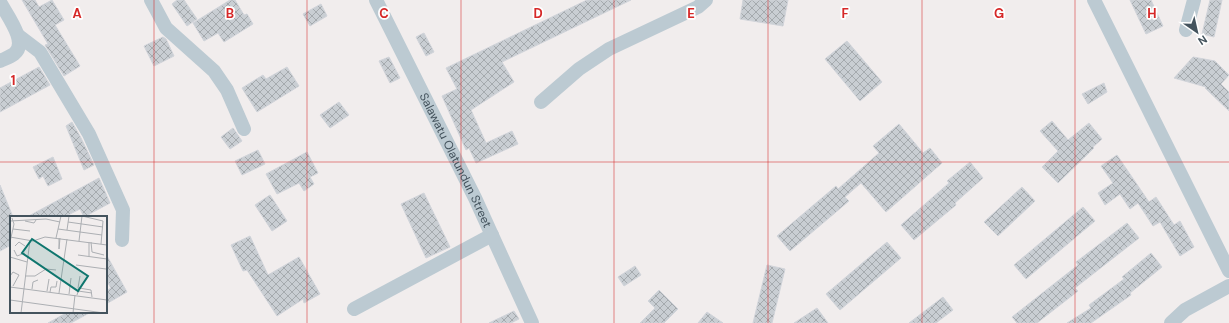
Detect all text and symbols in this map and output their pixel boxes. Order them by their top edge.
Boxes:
text: A [72,5,82,22]
text: B [226,5,234,22]
text: C [379,5,389,22]
text: D [533,5,543,22]
text: E [687,5,695,22]
text: F [841,5,849,22]
text: G [994,5,1004,22]
text: H [1147,5,1157,22]
north arrow [1177,12,1217,52]
text: N [1195,32,1210,48]
text: 1 [11,72,15,89]
street label: Salawatu Olatundun Street [416,90,496,230]
inset map [10,216,107,313]

